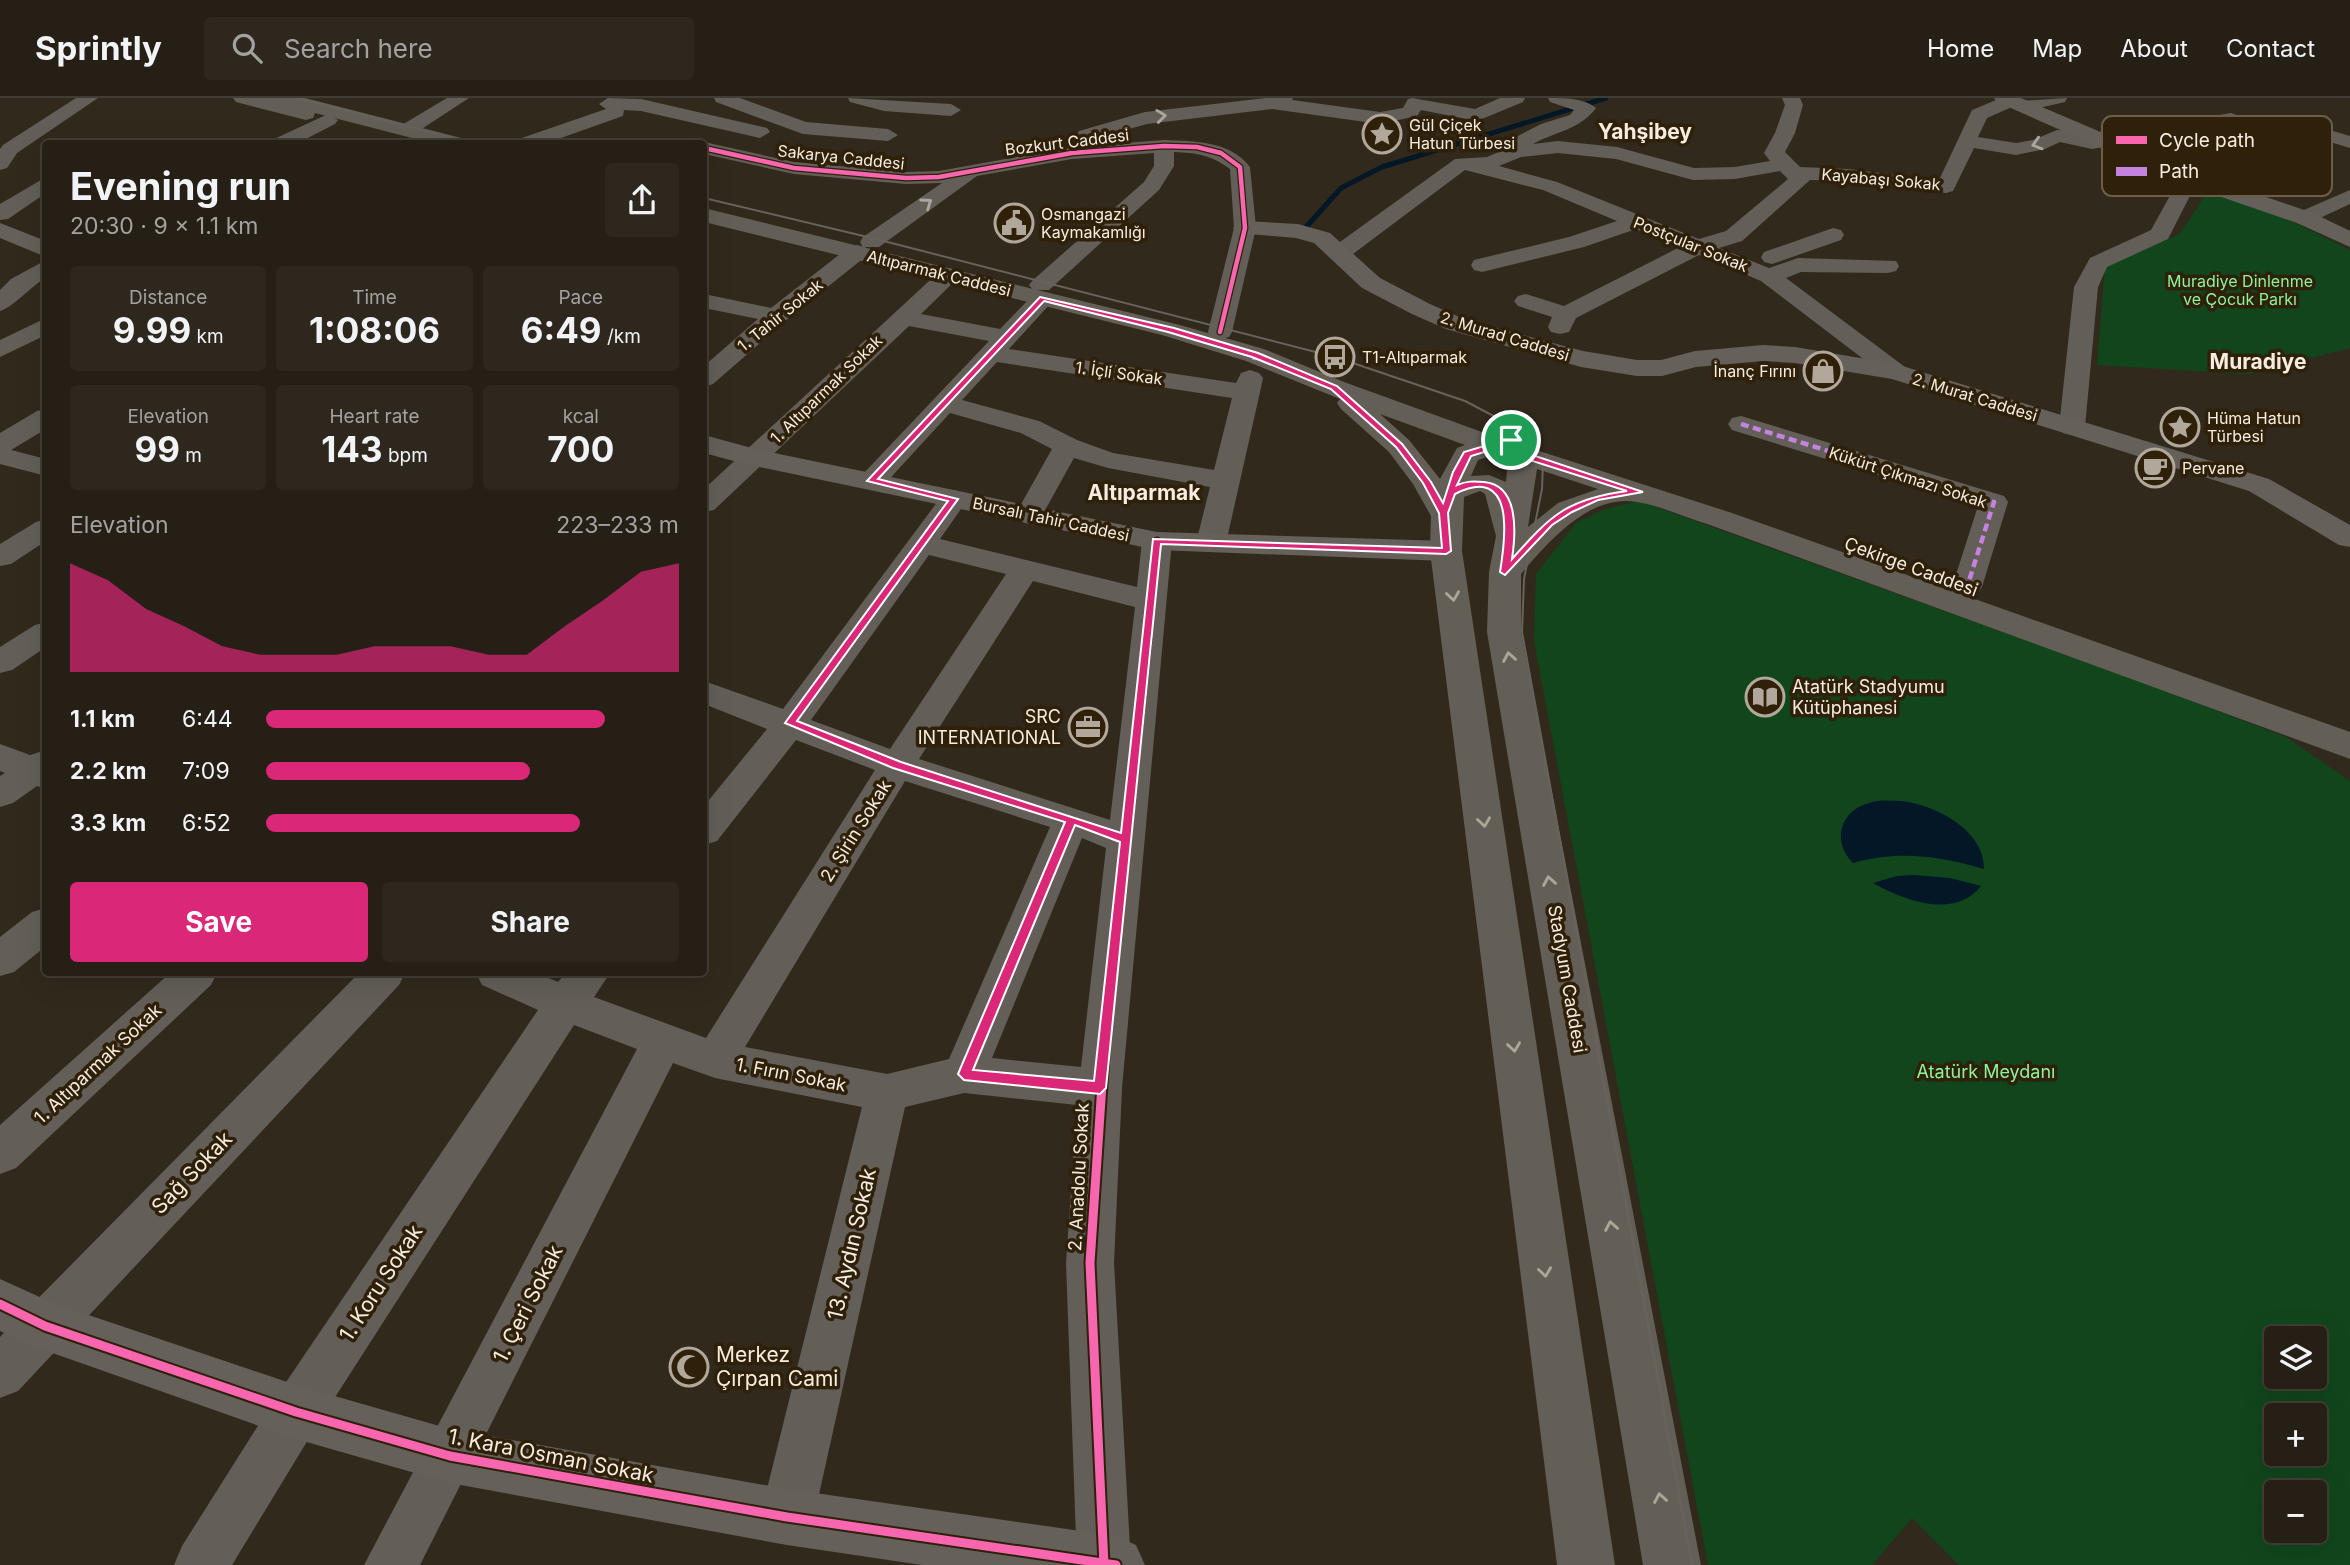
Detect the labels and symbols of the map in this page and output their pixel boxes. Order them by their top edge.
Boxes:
one-way arrow [1155,108,1167,123]
place icon: Gül Çiçek Hatun Türbesi [1361,113,1403,155]
place label: Gül Çiçek Hatun Türbesi [1409,115,1515,153]
legend [2102,116,2332,196]
district label: Yahşibey [1598,119,1692,144]
street label: Bozkurt Caddesi [1004,124,1130,160]
text: Cycle path [2159,129,2255,152]
one-way arrow [2031,135,2043,150]
street label: Sakarya Caddesi [776,140,906,174]
text: Path [2159,160,2199,183]
street label: Kayabaşı Sokak [1821,164,1942,194]
one-way arrow [919,199,932,211]
public building icon: Osmangazi Kaymakamlığı [993,202,1035,244]
place label: Osmangazi Kaymakamlığı [1041,204,1146,242]
street label: Postçular Sokak [1631,212,1751,276]
street label: Altıparmak Caddesi [865,245,1013,301]
park label: Muradiye Dinlenme ve Çocuk Parkı [2167,271,2313,309]
street label: 1. Tahir Sokak [733,274,827,356]
street label: 2. Murad Caddesi [1438,307,1572,365]
street label: 1. Altıparmak Sokak [766,330,886,448]
bus stop icon: T1-Altıparmak [1314,336,1356,378]
place label: T1-Altıparmak [1362,347,1467,367]
district label: Muradiye [2210,349,2306,374]
shop icon: İnanç Fırını [1802,350,1844,392]
street label: 1. İçli Sokak [1074,357,1164,389]
place label: İnanç Fırını [1713,361,1796,381]
street label: 2. Murat Caddesi [1910,369,2040,425]
place icon: Hüma Hatun Türbesi [2159,406,2201,448]
place label: Hüma Hatun Türbesi [2207,408,2301,446]
pin [1481,410,1541,470]
street label: Kükürt Çıkmazı Sokak [1826,442,1990,512]
cafe icon: Pervane [2134,447,2176,489]
place label: Pervane [2182,458,2244,478]
district label: Altıparmak [1088,480,1201,505]
street label: Bursalı Tahir Caddesi [971,493,1131,545]
street label: Çekirge Caddesi [1842,533,1981,600]
one-way arrow [1445,590,1460,602]
one-way arrow [1502,651,1517,663]
library icon: Atatürk Stadyumu Kütüphanesi [1744,676,1786,718]
place label: Atatürk Stadyumu Kütüphanesi [1792,676,1945,718]
place label: SRC INTERNATIONAL [918,706,1061,748]
office icon: SRC INTERNATIONAL [1067,706,1109,748]
street label: 2. Şirin Sokak [816,776,895,886]
one-way arrow [1476,816,1491,828]
one-way arrow [1543,875,1558,887]
street label: Stadyum Caddesi [1544,903,1591,1055]
street label: 1. Altıparmak Sokak [30,999,166,1128]
one-way arrow [1507,1041,1522,1053]
street label: 1. Fırın Sokak [734,1054,848,1096]
park label: Atatürk Meydanı [1917,1061,2055,1082]
street label: 2. Anadolu Sokak [1064,1102,1093,1252]
street label: Sağ Sokak [146,1126,237,1219]
street label: 13. Aydın Sokak [822,1165,881,1322]
street label: 1. Koru Sokak [334,1220,428,1346]
one-way arrow [1604,1220,1619,1232]
street label: 1. Çeri Sokak [487,1241,568,1367]
one-way arrow [1538,1267,1553,1278]
place label: Merkez Çırpan Cami [716,1342,838,1391]
mosque icon: Merkez Çırpan Cami [668,1346,710,1388]
street label: 1. Kara Osman Sokak [446,1423,656,1488]
one-way arrow [1653,1492,1668,1504]

